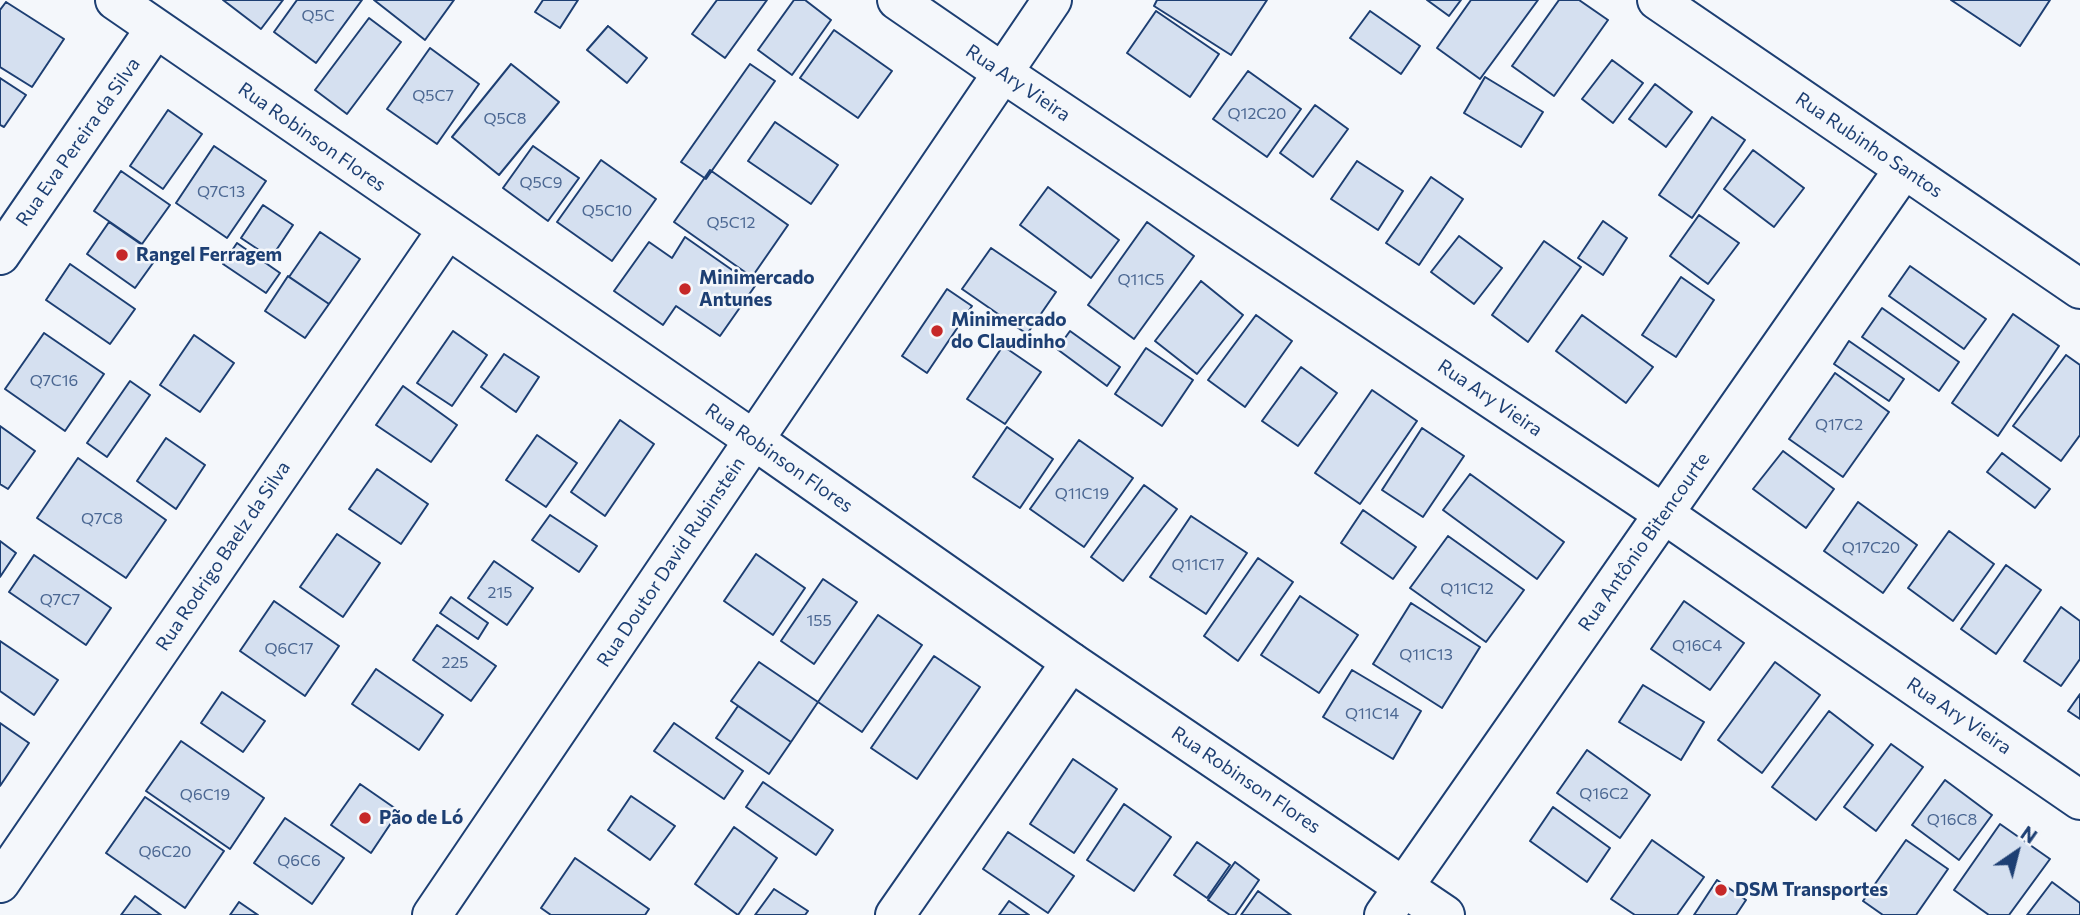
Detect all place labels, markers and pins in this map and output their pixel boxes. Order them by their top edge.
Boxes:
place label: Rangel Ferragem [136,244,282,266]
marker: Rangel Ferragem [114,247,130,263]
place label: Minimercado Antunes [699,267,815,311]
marker: Minimercado Antunes [677,281,693,297]
place label: Minimercado do Claudinho [951,309,1067,353]
marker: Minimercado do Claudinho [929,323,945,339]
place label: Pão de Ló [379,807,463,829]
marker: Pão de Ló [357,810,373,826]
place label: DSM Transportes [1735,879,1888,901]
marker: DSM Transportes [1713,882,1729,898]

